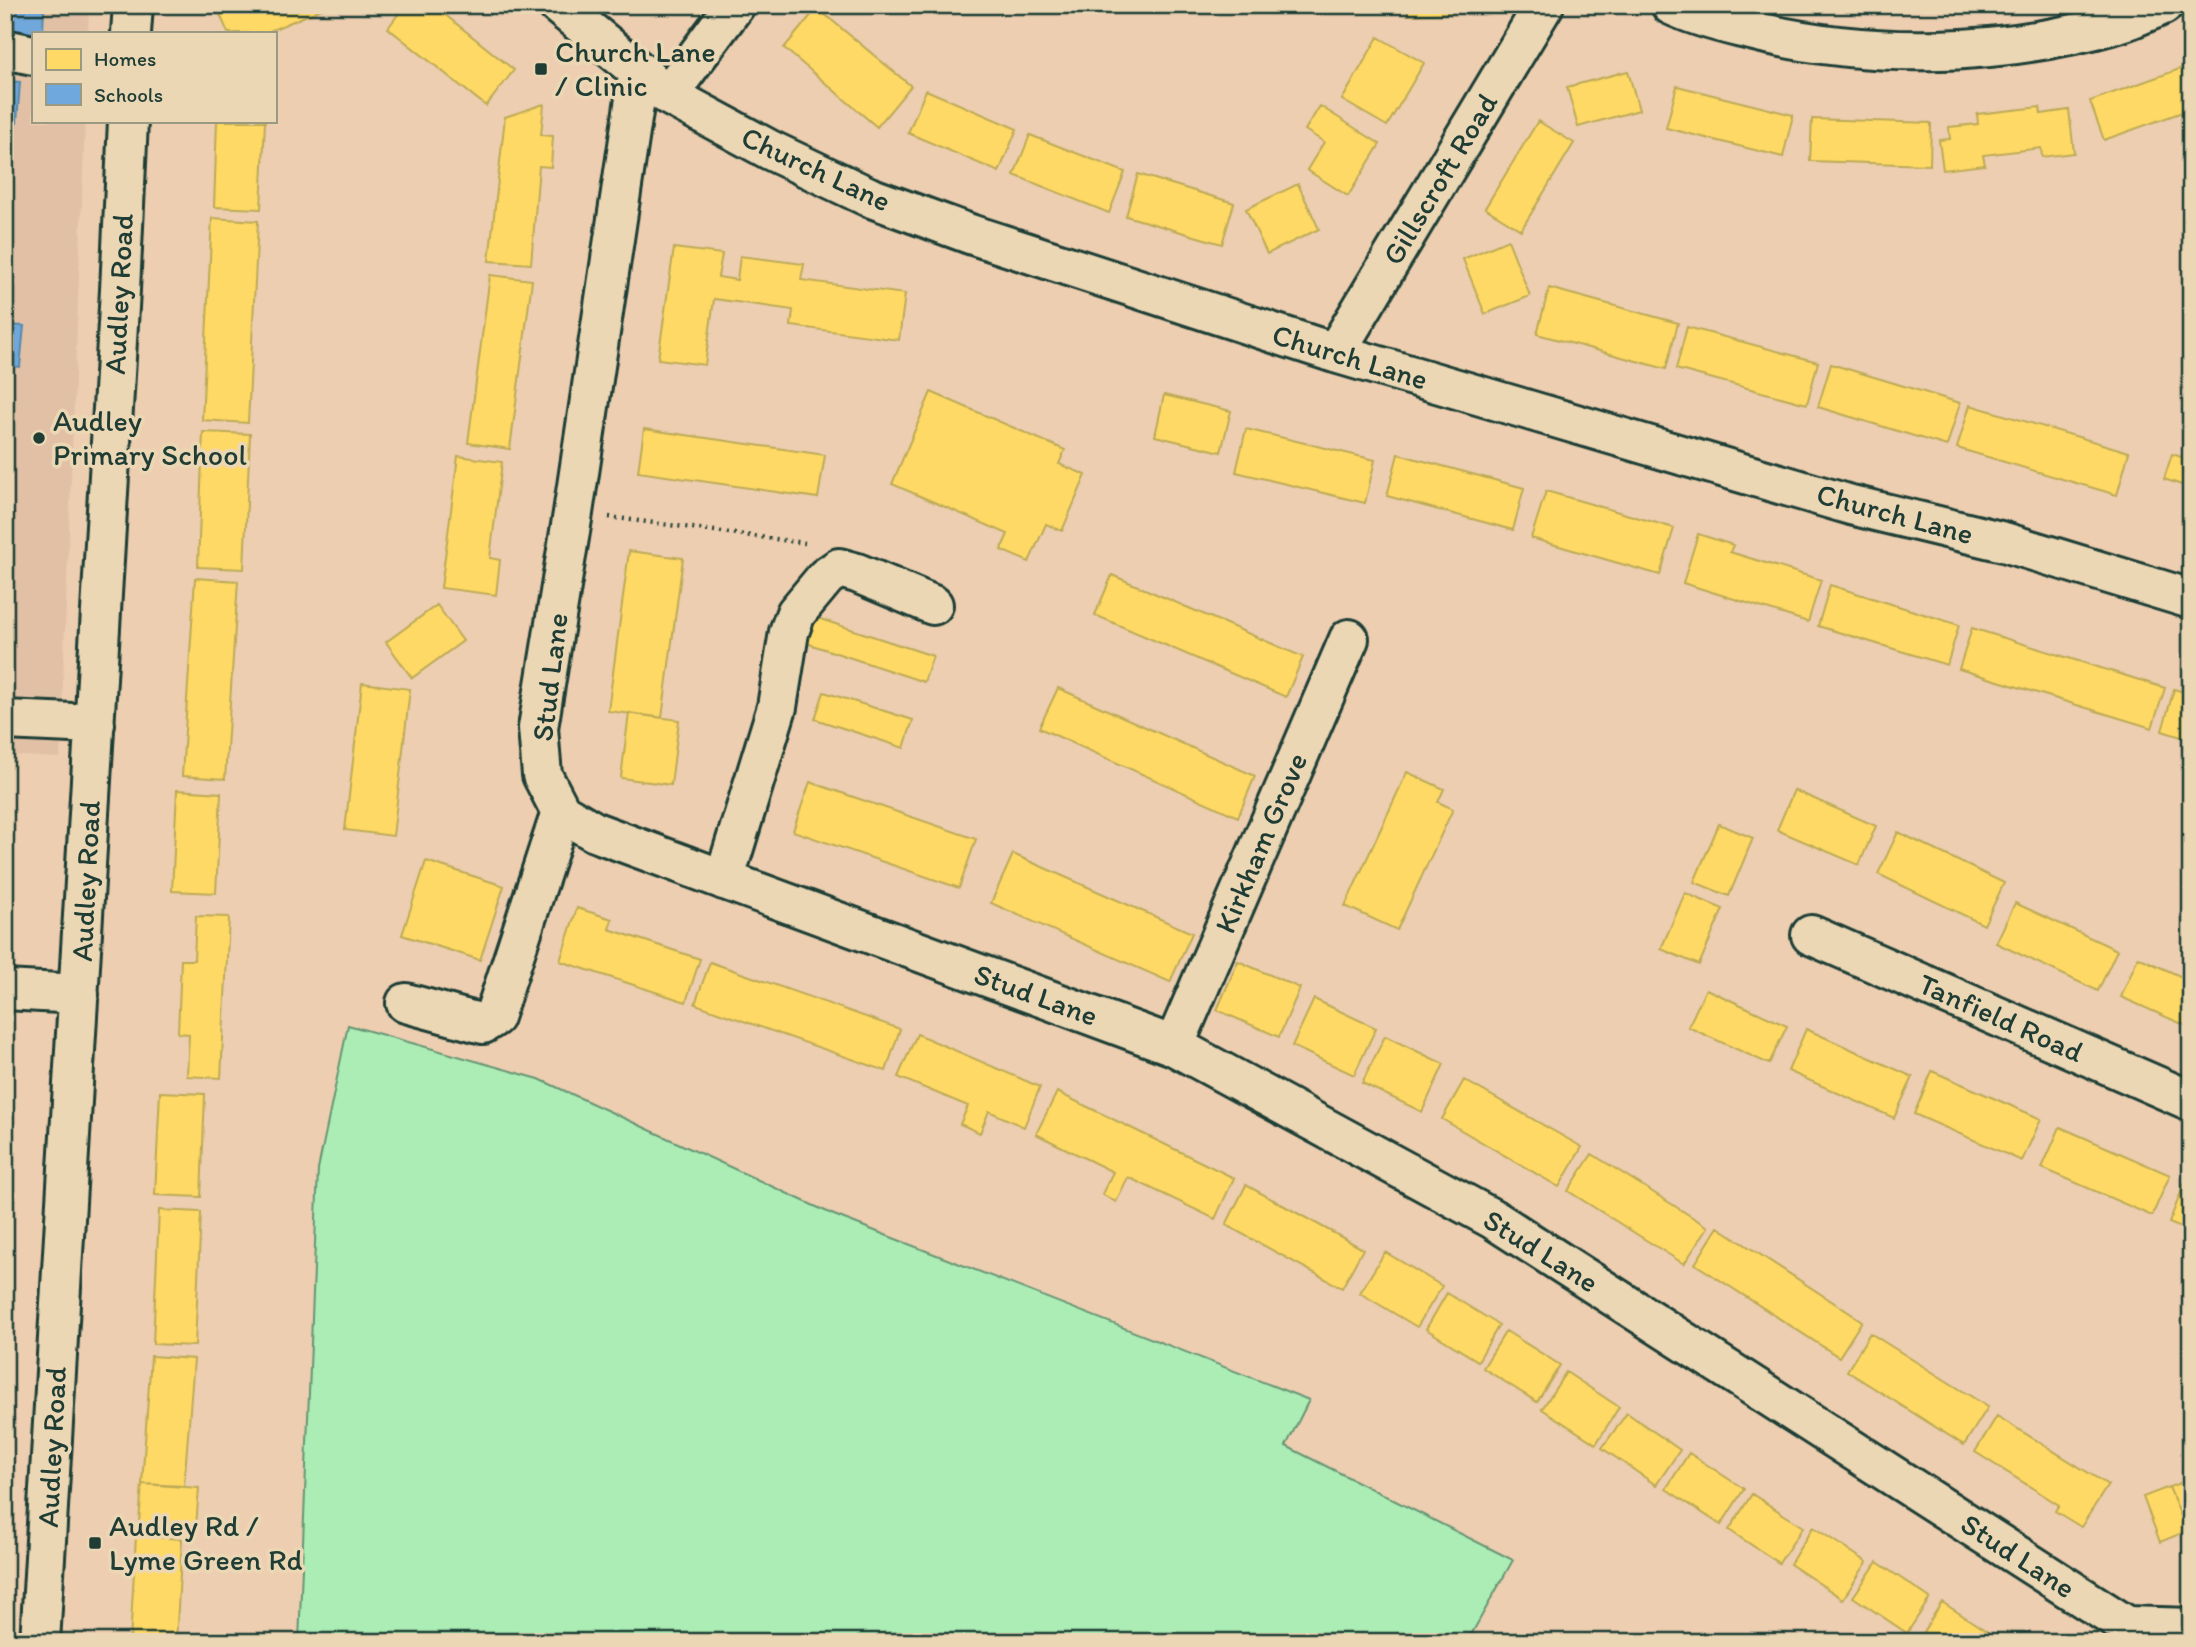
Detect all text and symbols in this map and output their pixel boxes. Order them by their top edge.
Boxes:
legend [32,32,276,122]
place label: Church Lane / Clinic [555,33,716,104]
text: Homes [94,46,156,71]
marker: Church Lane / Clinic [533,61,549,77]
text: Schools [94,82,163,107]
street label: Gillscroft Road [1374,86,1506,271]
street label: Church Lane [736,118,897,219]
street label: Audley Road [96,212,141,375]
street label: Church Lane [1268,315,1432,398]
place label: Audley Primary School [53,402,247,473]
marker: Audley Primary School [31,430,47,446]
street label: Church Lane [1813,475,1978,552]
street label: Stud Lane [523,611,576,743]
street label: Kirkham Grove [1206,747,1315,939]
street label: Audley Road [63,799,108,962]
street label: Stud Lane [969,955,1103,1034]
street label: Tanfield Road [1913,965,2090,1071]
street label: Stud Lane [1477,1201,1606,1300]
street label: Audley Road [29,1365,74,1528]
street label: Stud Lane [1954,1505,2082,1606]
place label: Audley Rd / Lyme Green Rd [109,1507,302,1578]
marker: Audley Rd / Lyme Green Rd [87,1535,103,1551]

